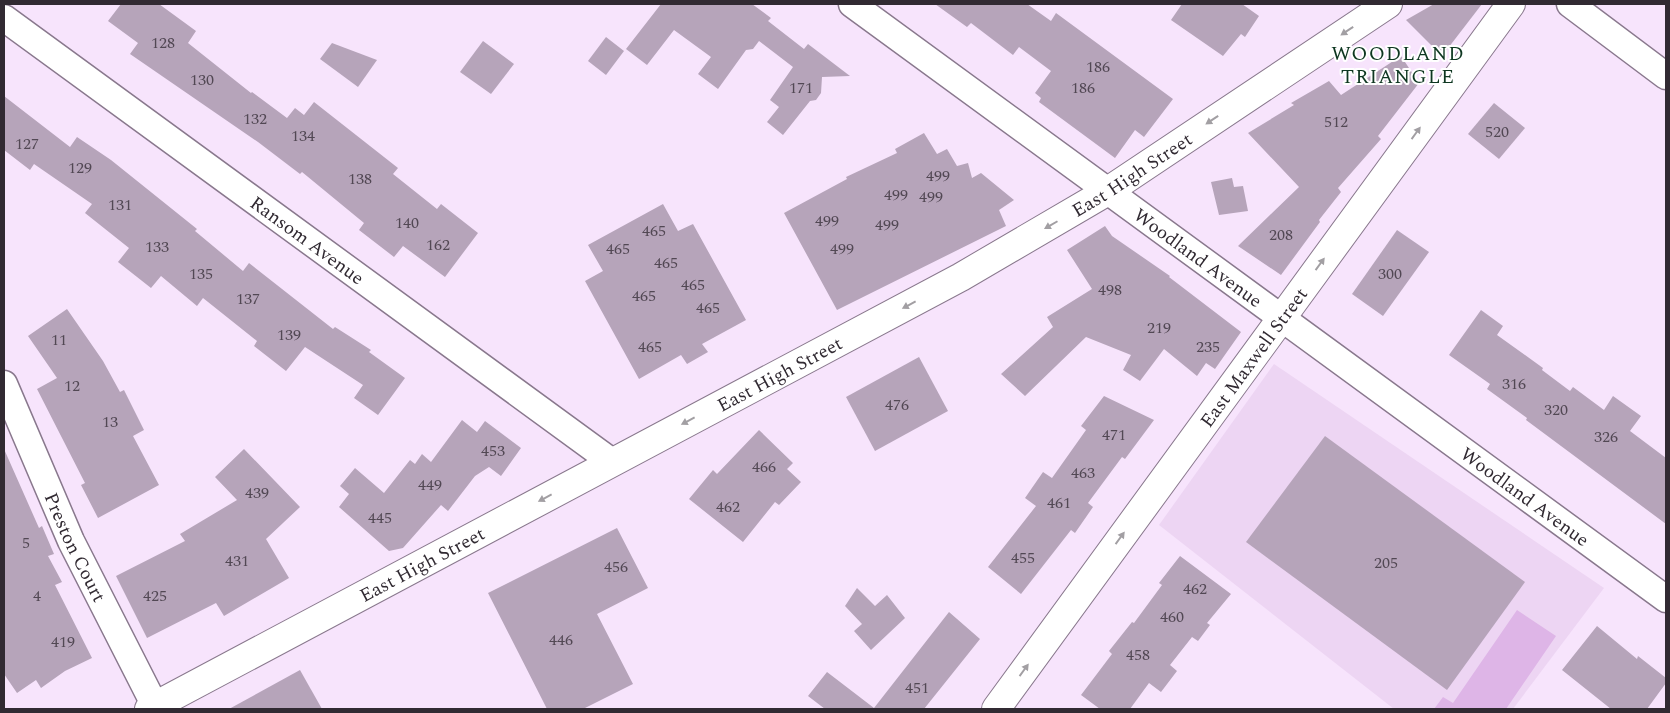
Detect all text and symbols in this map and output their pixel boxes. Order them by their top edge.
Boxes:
one-way arrow [1340,26,1354,35]
house number: 128 [151,31,175,55]
district label: WOODLAND TRIANGLE [1331,39,1465,92]
house number: 186 [1086,55,1110,79]
house number: 130 [190,68,214,92]
house number: 171 [789,76,813,100]
house number: 186 [1071,76,1095,100]
house number: 132 [243,107,267,131]
house number: 512 [1324,110,1348,134]
one-way arrow [1205,116,1218,125]
house number: 520 [1485,120,1509,144]
house number: 134 [291,124,315,148]
street label: East High Street [1067,126,1199,225]
one-way arrow [1411,126,1421,140]
house number: 127 [15,132,39,156]
house number: 129 [68,156,92,180]
house number: 499 [926,164,950,188]
house number: 138 [348,167,372,191]
house number: 499 [884,183,908,207]
house number: 499 [919,185,943,209]
street label: Ransom Avenue [244,189,370,293]
house number: 131 [108,193,132,217]
street label: Woodland Avenue [1127,201,1268,315]
house number: 499 [815,209,839,233]
house number: 140 [395,211,419,235]
house number: 499 [875,213,899,237]
house number: 465 [642,219,666,243]
one-way arrow [1043,221,1058,229]
house number: 208 [1269,223,1293,247]
house number: 162 [426,233,450,257]
house number: 133 [145,235,169,259]
house number: 465 [606,237,630,261]
house number: 499 [830,237,854,261]
house number: 465 [654,251,678,275]
one-way arrow [1314,258,1325,271]
house number: 135 [189,262,213,286]
house number: 300 [1378,262,1402,286]
house number: 465 [681,273,705,297]
house number: 498 [1098,278,1122,302]
street label: East Maxwell Street [1193,281,1316,434]
house number: 465 [632,284,656,308]
house number: 137 [236,287,260,311]
house number: 465 [696,296,720,320]
one-way arrow [902,301,916,309]
house number: 219 [1147,316,1171,340]
house number: 139 [277,323,301,347]
house number: 11 [51,328,67,352]
street label: East High Street [712,330,848,420]
house number: 465 [638,335,662,359]
house number: 235 [1196,335,1220,359]
house number: 316 [1502,372,1526,396]
house number: 12 [64,374,80,398]
house number: 476 [885,393,909,417]
house number: 320 [1544,398,1568,422]
house number: 13 [102,410,118,434]
one-way arrow [681,417,695,425]
house number: 471 [1102,423,1126,447]
house number: 326 [1594,425,1618,449]
house number: 453 [481,439,505,463]
street label: Woodland Avenue [1454,440,1595,554]
house number: 466 [752,455,776,479]
house number: 463 [1071,461,1095,485]
house number: 449 [418,473,442,497]
house number: 439 [245,481,269,505]
street label: Preston Court [36,488,113,608]
house number: 461 [1047,491,1071,515]
one-way arrow [537,494,552,502]
house number: 462 [716,495,740,519]
house number: 445 [368,506,392,530]
street label: East High Street [355,520,491,611]
house number: 5 [22,531,30,555]
one-way arrow [1115,531,1125,545]
house number: 455 [1011,546,1035,570]
house number: 431 [225,549,249,573]
house number: 205 [1374,551,1398,575]
house number: 456 [604,555,628,579]
house number: 462 [1183,577,1207,601]
house number: 4 [33,584,41,608]
house number: 425 [143,584,167,608]
house number: 460 [1160,605,1184,629]
house number: 446 [549,628,573,652]
house number: 419 [51,630,75,654]
house number: 458 [1126,643,1150,667]
one-way arrow [1019,664,1030,677]
house number: 451 [905,676,929,700]

